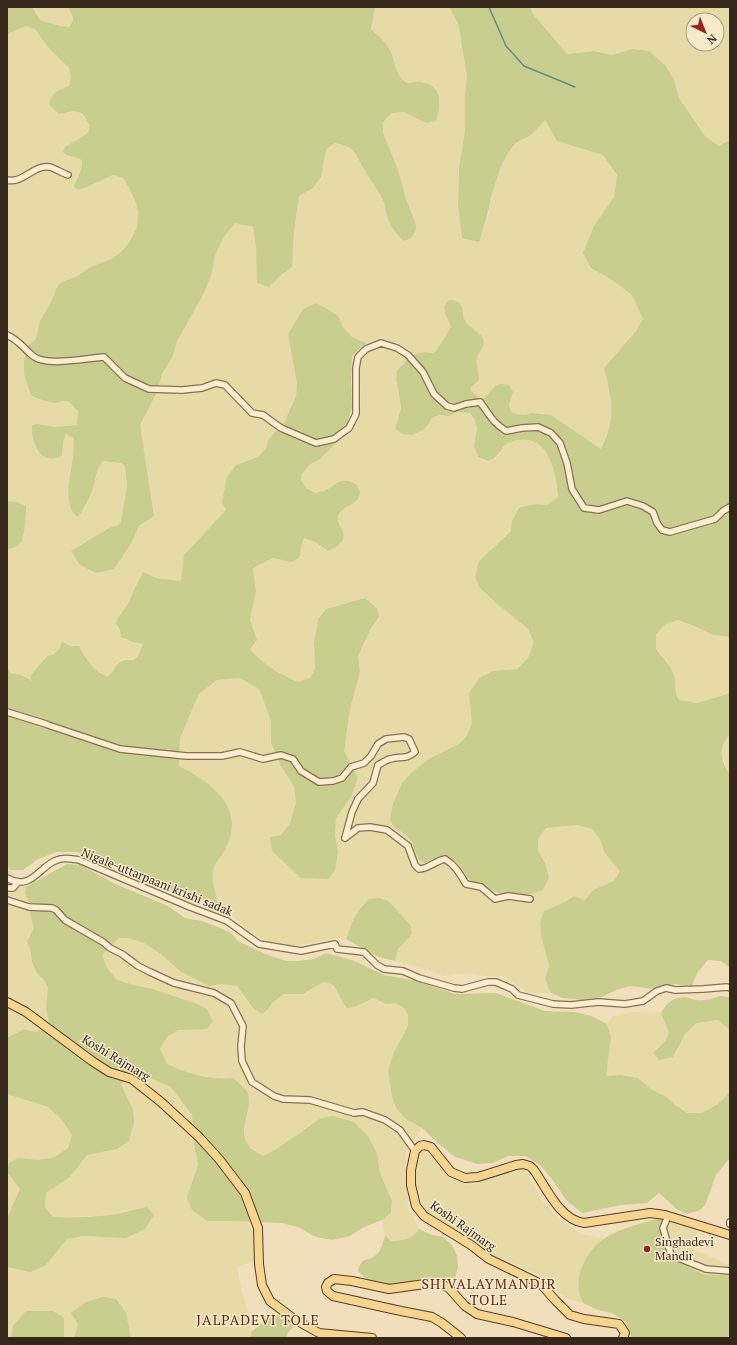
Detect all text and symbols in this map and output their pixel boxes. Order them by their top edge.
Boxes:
north arrow [685,12,725,52]
text: N [704,31,720,48]
street label: Nigale-uttarpaani krishi sadak [79,844,236,919]
street label: Koshi Rajmarg [79,1031,154,1084]
street label: Koshi Rajmarg [427,1197,500,1254]
place label: Singhadevi Mandir [655,1234,714,1263]
marker: Singhadevi Mandir [642,1244,652,1254]
district label: SHIVALAYMANDIR TOLE [421,1274,557,1309]
district label: JALPADEVI TOLE [196,1310,320,1329]

